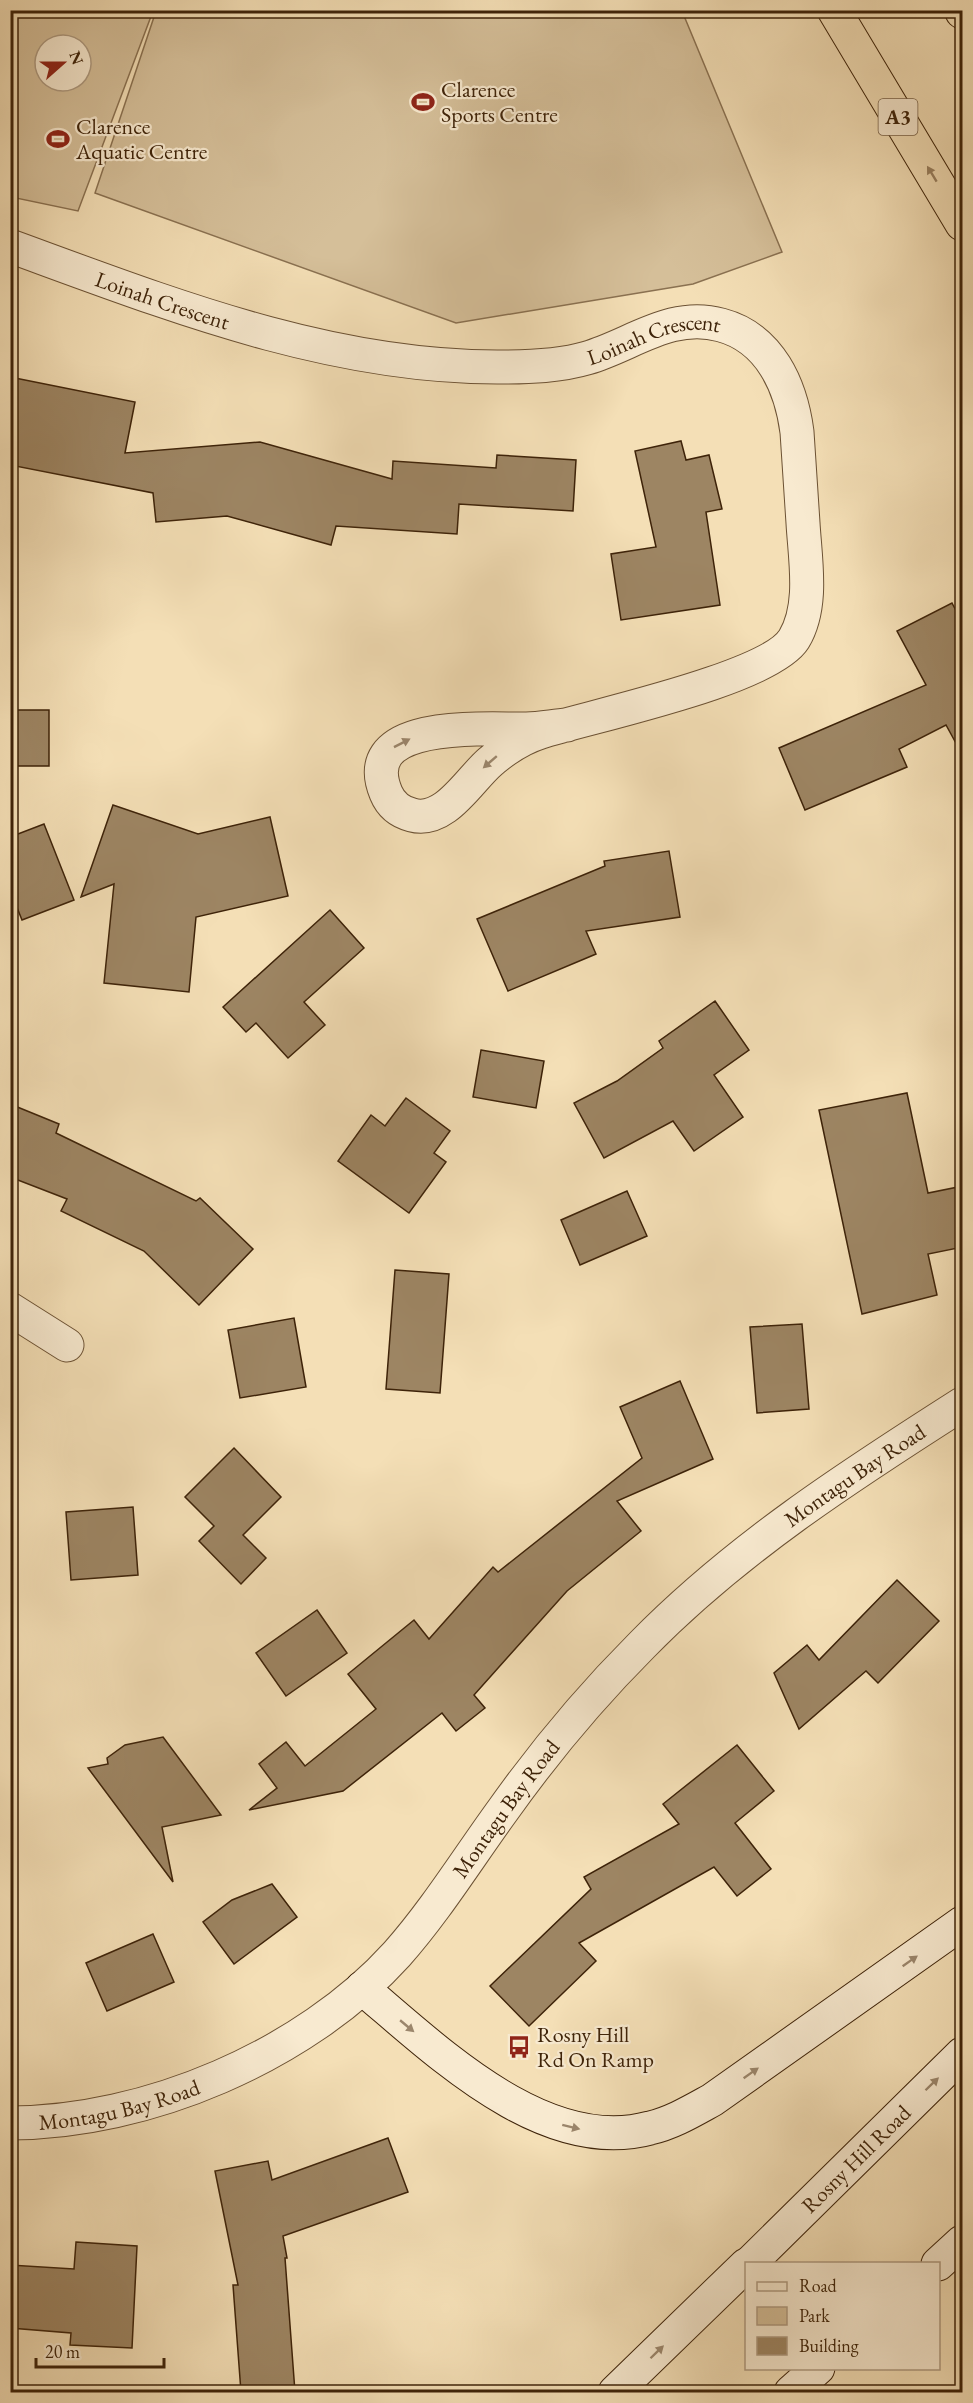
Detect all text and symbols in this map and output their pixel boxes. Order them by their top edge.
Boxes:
north arrow [33,33,93,93]
text: N [64,48,89,68]
place label: Clarence Sports Centre [441,75,558,129]
sports icon: Clarence Sports Centre [410,89,436,115]
road number: A3 [878,99,918,135]
place label: Clarence Aquatic Centre [75,112,208,166]
sports icon: Clarence Aquatic Centre [45,126,71,152]
one-way arrow [927,166,938,182]
street label: Loinah Crescent [91,264,233,337]
street label: Loinah Crescent [583,308,724,372]
one-way arrow [393,738,410,747]
one-way arrow [482,756,498,769]
street label: Montagu Bay Road [778,1417,932,1534]
street label: Montagu Bay Road [446,1733,567,1884]
one-way arrow [901,1955,917,1967]
one-way arrow [399,2019,415,2032]
place label: Rosny Hill Rd On Ramp [537,2020,654,2074]
bus stop icon: Rosny Hill Rd On Ramp [506,2034,532,2060]
one-way arrow [742,2067,758,2079]
street label: Montagu Bay Road [37,2072,205,2137]
one-way arrow [925,2077,940,2091]
street label: Rosny Hill Road [795,2098,918,2219]
one-way arrow [562,2123,580,2133]
legend [745,2262,940,2370]
text: Road [799,2274,838,2297]
text: Park [799,2304,830,2327]
scale bar [36,2331,164,2369]
text: Building [799,2334,859,2357]
text: 20 m [45,2340,80,2363]
one-way arrow [649,2345,664,2359]

